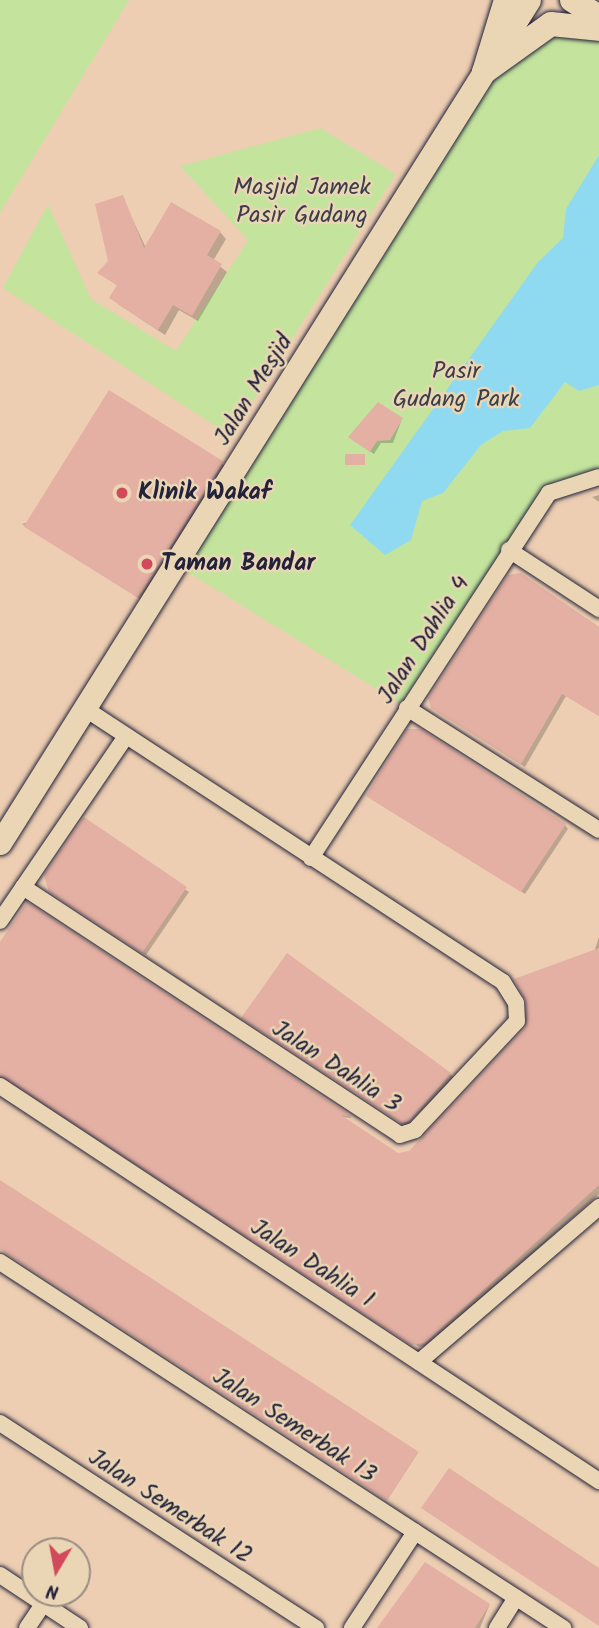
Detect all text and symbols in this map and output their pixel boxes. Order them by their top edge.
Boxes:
park label: Masjid Jamek Pasir Gudang [233,174,371,230]
street label: Jalan Mesjid [208,329,300,451]
park label: Pasir Gudang Park [393,358,519,414]
place label: Klinik Wakaf [138,479,271,507]
marker: Klinik Wakaf [112,483,132,503]
place label: Taman Bandar [161,550,315,578]
marker: Taman Bandar [139,556,155,572]
street label: Jalan Dahlia 4 [372,570,476,710]
street label: Jalan Dahlia 3 [266,1015,406,1119]
street label: Jalan Dahlia 1 [245,1213,379,1315]
street label: Jalan Semerbak 13 [207,1362,381,1490]
street label: Jalan Semerbak 12 [83,1443,257,1571]
north arrow [21,1537,91,1607]
text: N [44,1575,61,1607]

